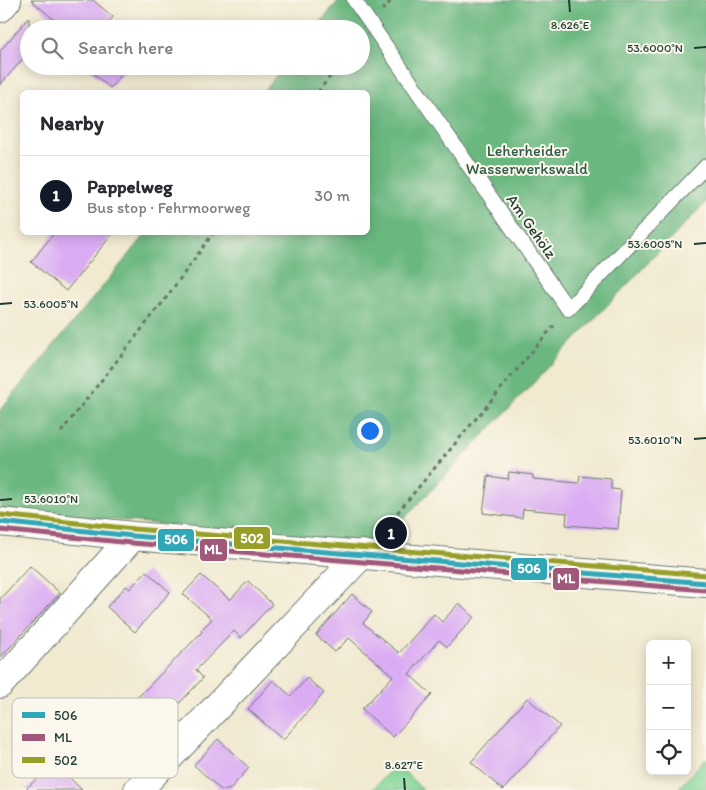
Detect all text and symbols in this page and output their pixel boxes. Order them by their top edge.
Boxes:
text: 8.626°E [551,18,590,32]
search box [20,20,370,75]
icon: search [38,34,66,62]
text: Search here [78,36,173,59]
text: 53.6000°N [627,41,683,55]
text: Nearby [40,110,104,135]
park label: Leherheider Wasserwerkswald [466,141,588,178]
text: Pappelweg [87,175,173,198]
text: 1 [52,186,60,205]
text: 30 m [314,186,350,205]
street label: Am Gehölz [503,190,561,263]
text: Bus stop · Fehrmoorweg [87,198,250,217]
text: 53.6005°N [628,237,682,251]
text: 53.6005°N [24,297,78,311]
your location [357,418,383,444]
text: 53.6010°N [628,433,682,447]
text: 53.6010°N [24,492,78,506]
pin: 1 [375,514,407,552]
line badge: 502 [233,526,271,550]
line badge: 506 [157,528,195,552]
text: 502 [240,530,264,547]
text: 506 [164,531,188,548]
line badge: ML [199,538,228,562]
text: ML [204,541,223,558]
line badge: 506 [510,557,548,581]
text: 506 [517,560,541,577]
line badge: ML [552,567,580,591]
text: ML [557,570,576,587]
map controls [646,640,691,775]
button: + [646,640,691,685]
button: − [646,685,691,730]
legend [12,698,178,778]
text: 506 [54,707,77,724]
text: ML [54,729,72,746]
button: locate [646,730,691,775]
text: 502 [54,752,78,769]
text: 8.627°E [385,758,424,772]

